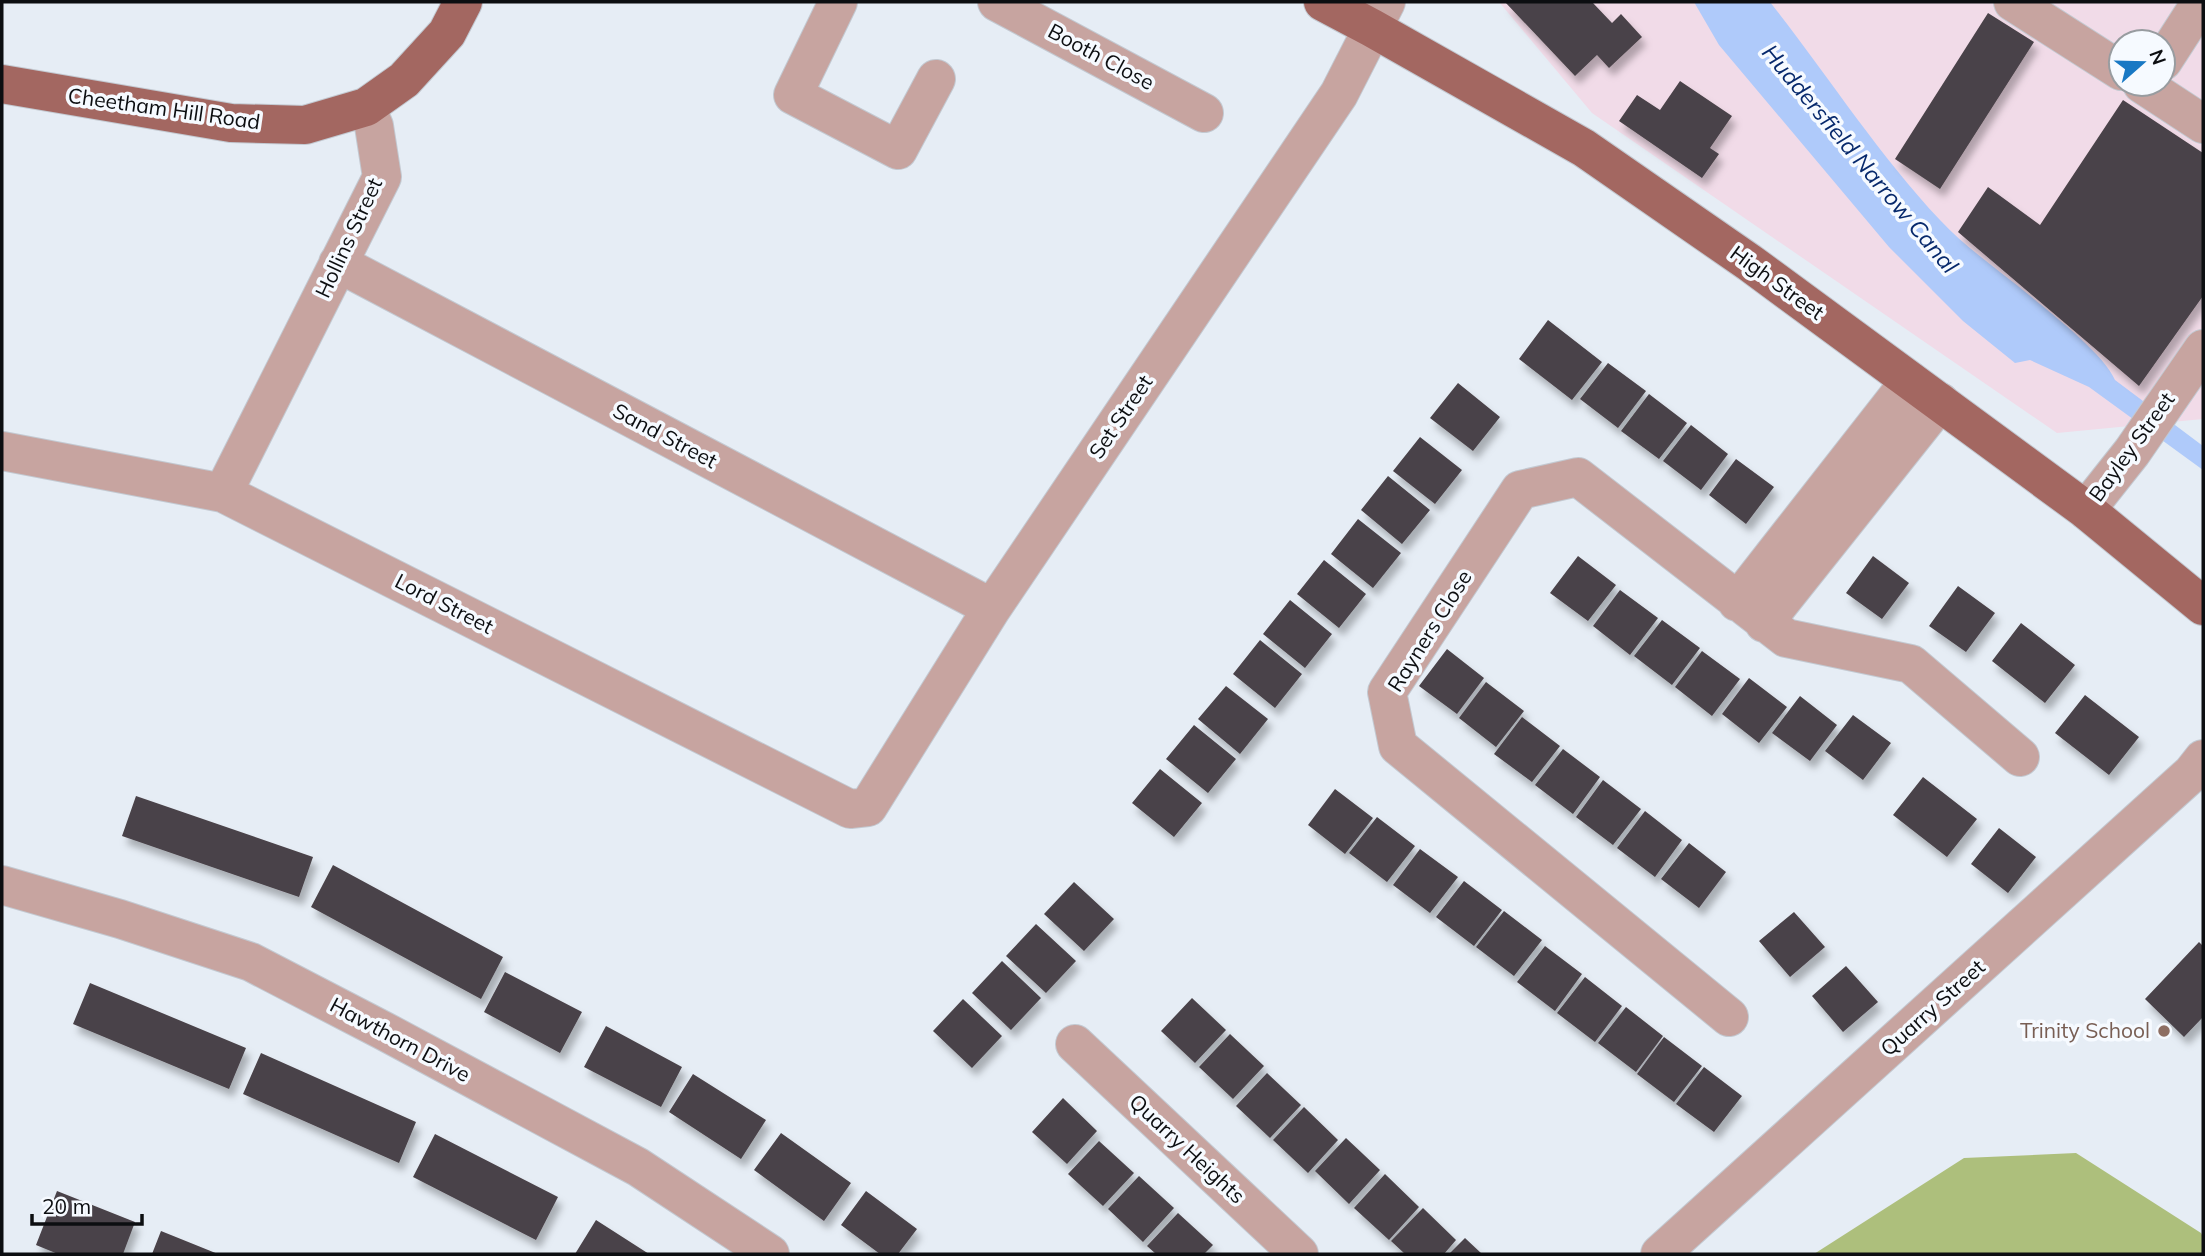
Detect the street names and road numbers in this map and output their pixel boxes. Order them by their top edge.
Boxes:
street label: Booth Close [1044,17,1159,95]
street label: Cheetham Hill Road [66,82,262,134]
street label: Hollins Street [309,173,387,302]
street label: High Street [1726,239,1830,325]
street label: Set Street [1083,370,1158,463]
street label: Bayley Street [2083,387,2180,506]
street label: Sand Street [609,397,722,473]
street label: Rayners Close [1381,565,1477,696]
street label: Lord Street [391,567,498,639]
street label: Quarry Street [1875,954,1990,1061]
street label: Hawthorn Drive [326,991,475,1087]
street label: Quarry Heights [1124,1088,1251,1208]

